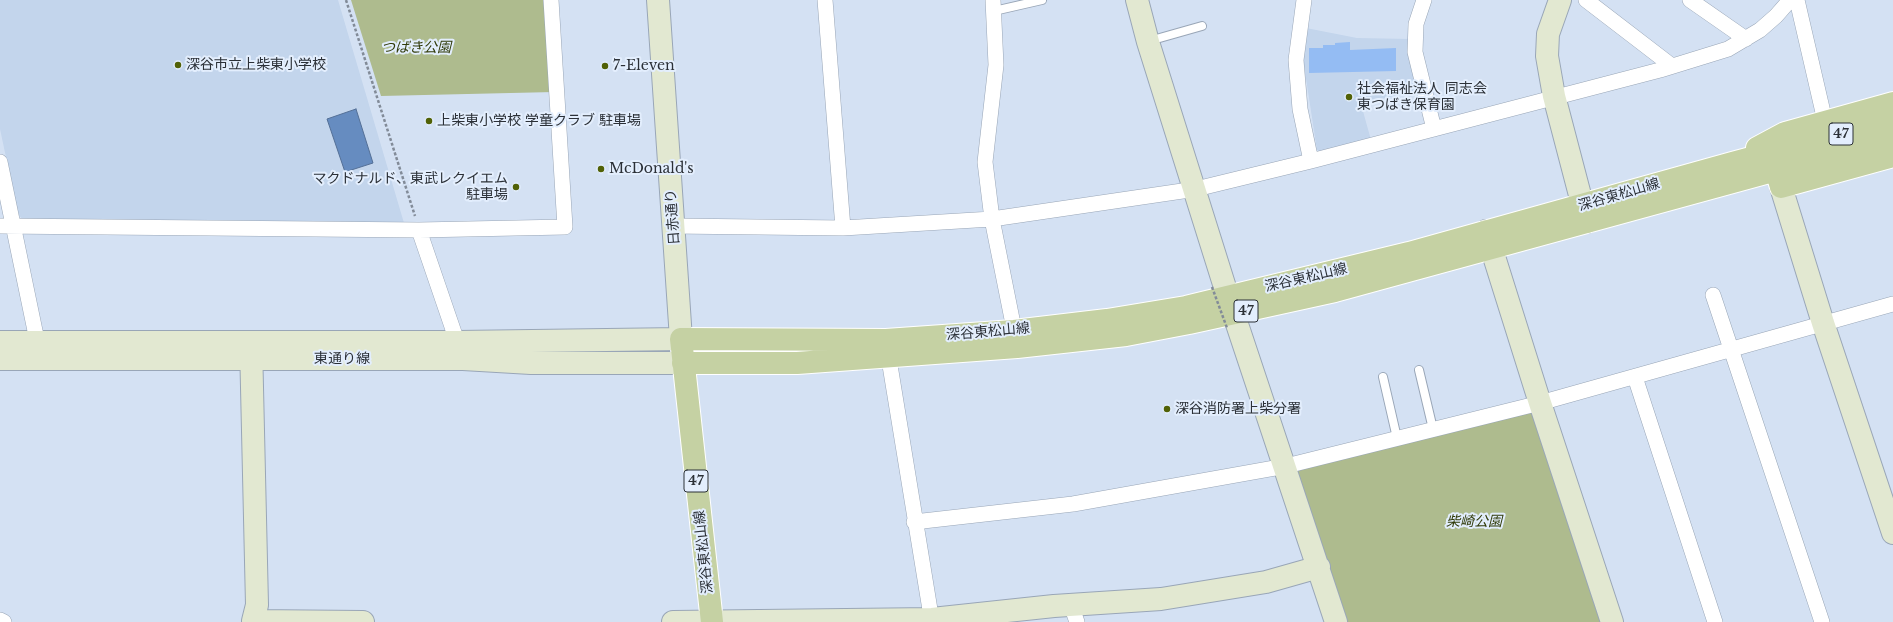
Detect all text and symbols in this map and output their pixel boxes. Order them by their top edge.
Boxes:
park label: つばき公園 [381,40,451,56]
place label: 深谷市立上柴東小学校 [186,57,326,73]
place label: 7-Eleven [613,58,675,74]
marker: 深谷市立上柴東小学校 [173,60,183,70]
marker: 7-Eleven [600,61,610,71]
place label: 社会福祉法人 同志会 東つばき保育園 [1357,81,1487,114]
marker: 社会福祉法人 同志会 東つばき保育園 [1344,92,1354,102]
place label: 上柴東小学校 学童クラブ 駐車場 [437,113,641,129]
marker: 上柴東小学校 学童クラブ 駐車場 [424,116,434,126]
road number: 47 [1829,123,1853,145]
place label: McDonald's [609,161,694,177]
marker: McDonald's [596,164,606,174]
place label: マクドナルド、東武レクイエム 駐車場 [313,171,508,204]
street label: 深谷東松山線 [1576,175,1662,215]
marker: マクドナルド、東武レクイエム 駐車場 [511,182,521,192]
street label: 日赤通り [663,188,683,246]
street label: 深谷東松山線 [1263,260,1349,296]
road number: 47 [1234,300,1258,322]
street label: 深谷東松山線 [945,320,1031,344]
street label: 東通り線 [314,351,370,367]
place label: 深谷消防署上柴分署 [1175,401,1301,417]
marker: 深谷消防署上柴分署 [1162,404,1172,414]
road number: 47 [684,470,708,492]
street label: 深谷東松山線 [691,509,717,595]
park label: 柴崎公園 [1446,514,1502,530]

